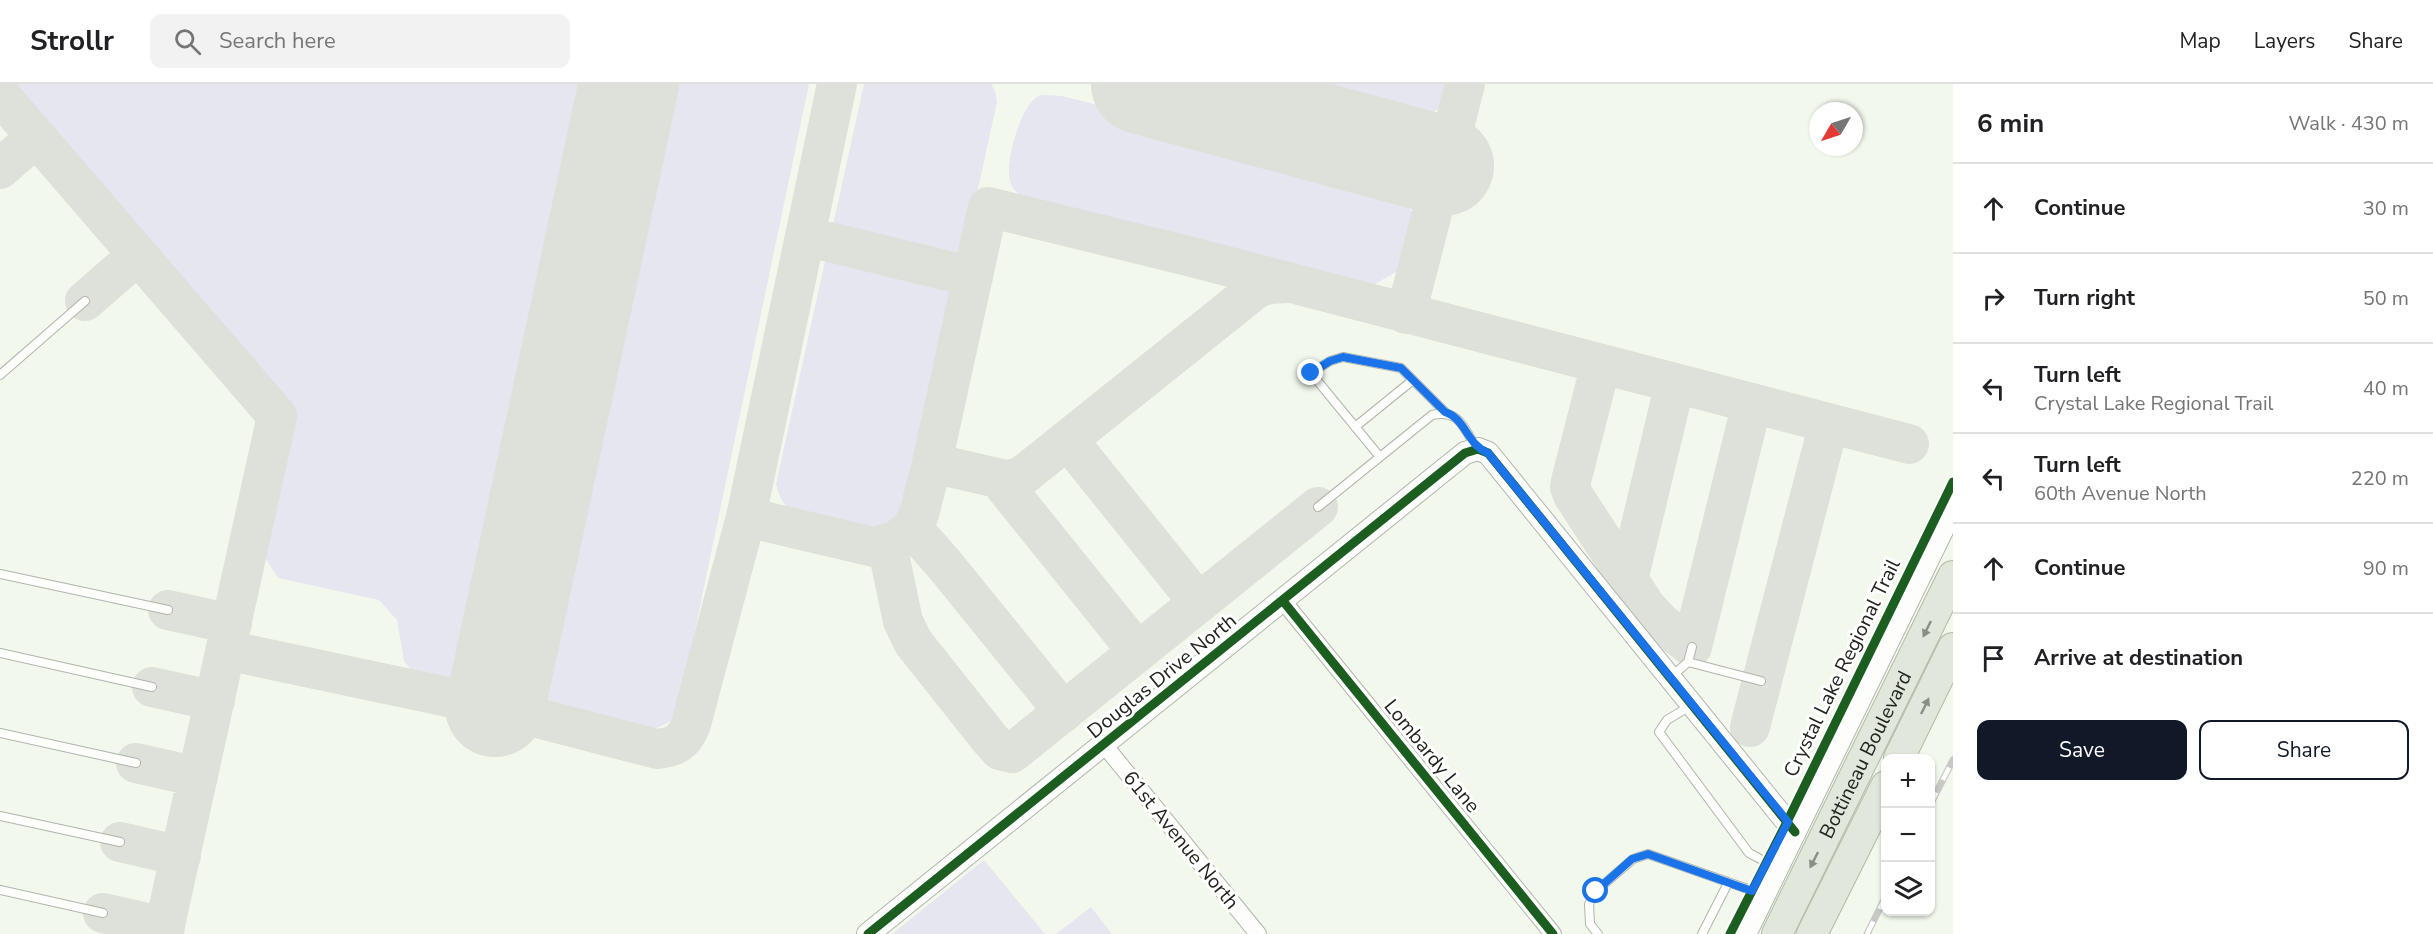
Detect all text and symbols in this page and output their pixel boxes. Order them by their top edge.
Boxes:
search box [150,14,570,68]
text: Strollr [30,22,114,60]
icon: search [171,25,204,58]
text: Search here [219,26,336,56]
text: Map [2179,27,2221,55]
text: Layers [2254,27,2315,55]
text: Share [2348,27,2403,55]
north arrow [1809,102,1863,156]
text: 6 min [1977,106,2044,141]
text: Walk · 430 m [2289,110,2409,137]
icon: ahead [1977,192,2010,225]
text: Continue [2034,193,2125,223]
text: 30 m [2363,195,2409,222]
icon: right [1977,282,2010,315]
text: Turn right [2034,283,2135,313]
text: 50 m [2363,285,2409,312]
route end [1297,359,1323,385]
text: Turn left [2034,360,2121,390]
icon: left [1977,372,2010,405]
text: 40 m [2363,375,2409,402]
text: Crystal Lake Regional Trail [2034,390,2274,417]
text: Turn left [2034,450,2121,480]
icon: left [1977,462,2010,495]
text: 220 m [2351,465,2409,492]
text: 60th Avenue North [2034,480,2207,507]
icon: ahead [1977,552,2010,585]
text: Continue [2034,553,2125,583]
street label: Crystal Lake Regional Trail [1777,554,1907,782]
text: 90 m [2363,555,2409,582]
street label: Douglas Drive North [1082,607,1242,745]
one-way arrow [1923,620,1932,637]
icon: arrive [1977,642,2010,675]
text: Arrive at destination [2034,643,2243,673]
street label: Bottineau Boulevard [1813,666,1918,843]
street label: Lombardy Lane [1378,694,1486,818]
one-way arrow [1919,697,1929,715]
button: Save [1977,720,2187,780]
button: Share [2199,720,2409,780]
map controls [1881,754,1935,916]
button: + [1881,754,1935,808]
street label: 61st Avenue North [1117,765,1245,915]
button: − [1881,808,1935,862]
one-way arrow [1809,852,1819,869]
button: layers [1881,862,1935,916]
route start [1582,877,1608,903]

